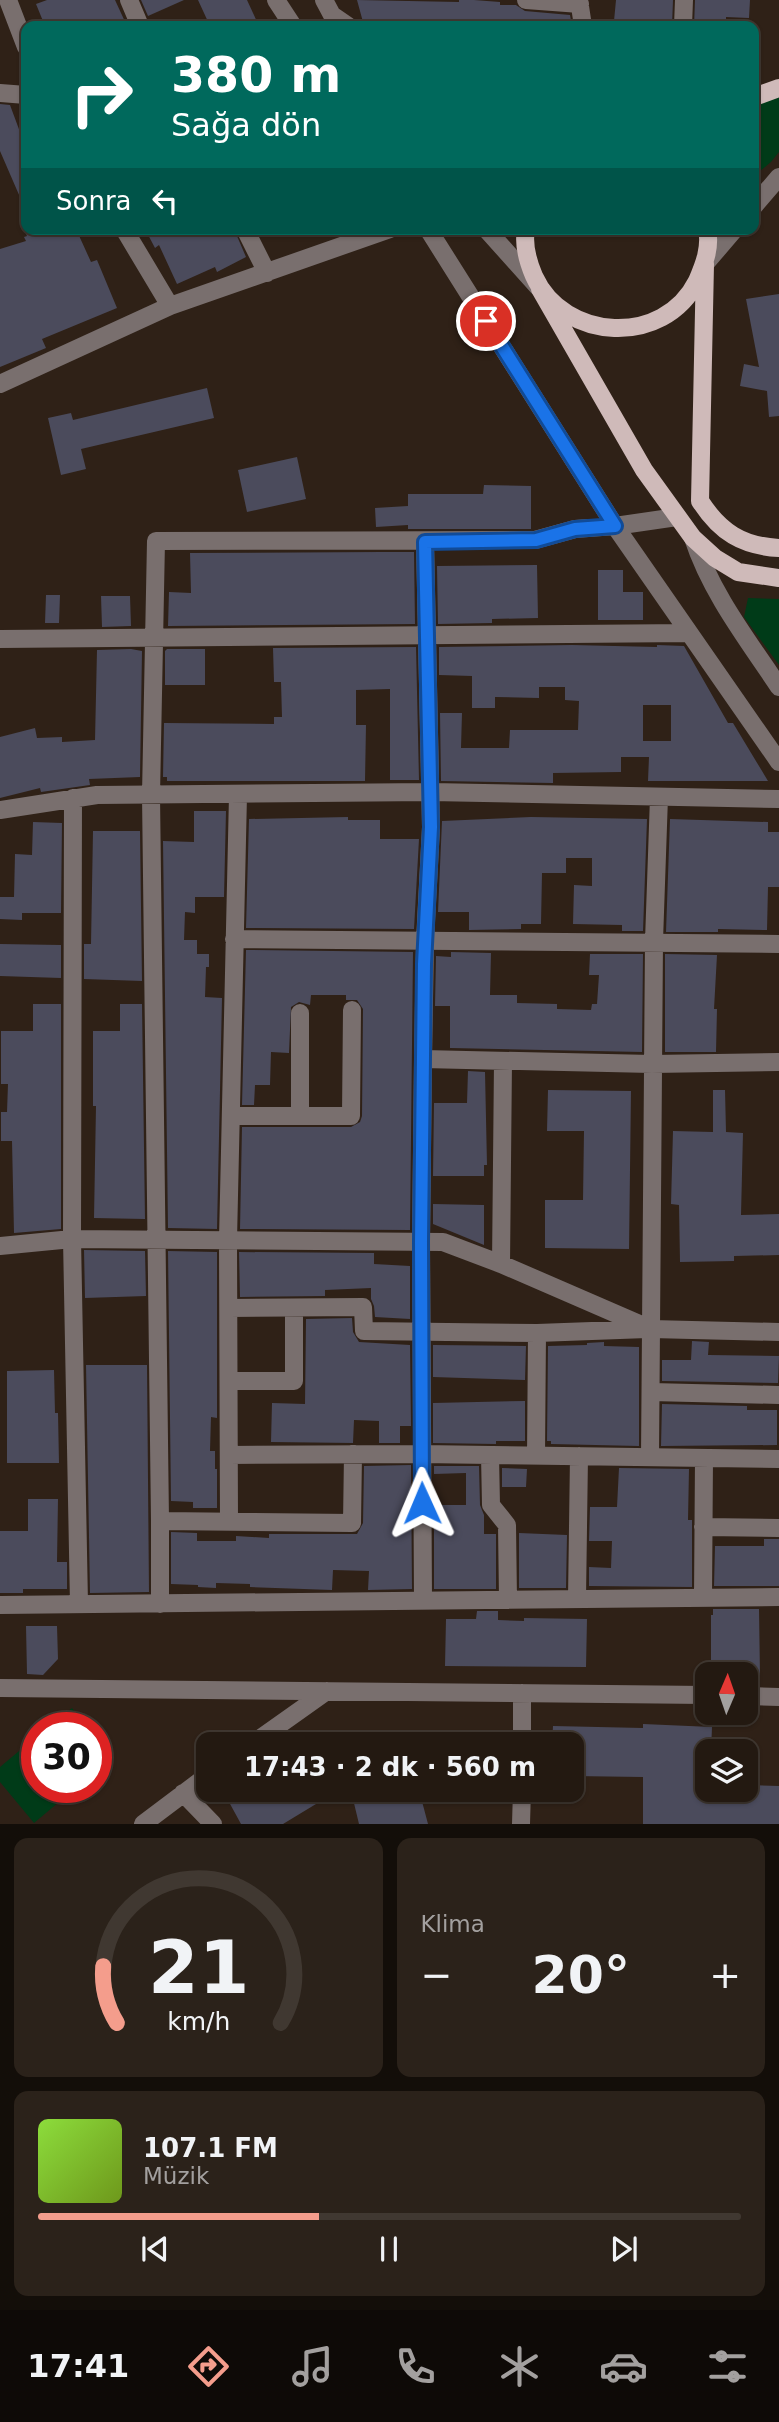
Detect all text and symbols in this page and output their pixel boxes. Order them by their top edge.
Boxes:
text: 380 m [171,47,341,104]
icon: right [56,49,147,140]
text: Sağa dön [171,106,321,144]
icon: left [146,182,184,220]
text: Sonra [56,186,132,216]
pin [456,291,516,351]
icon: arrive [467,302,505,340]
position arrow [385,1466,459,1540]
north arrow [695,1662,758,1726]
map controls [695,1662,758,1802]
speed limit sign: 30 [21,1712,112,1803]
button: layers [695,1739,758,1802]
text: 17:43 · 2 dk · 560 m [244,1752,536,1782]
text: Klima [421,1911,485,1937]
text: 21 [148,1926,249,2011]
text: 20° [532,1945,630,2005]
text: − [421,1953,452,1997]
text: + [709,1953,741,1997]
text: km/h [167,2007,230,2036]
text: 107.1 FM [143,2133,278,2163]
text: Müzik [143,2163,209,2189]
icon: previous [136,2230,174,2268]
icon: pause [370,2230,408,2268]
icon: next [605,2230,643,2268]
icon: directions [184,2342,233,2391]
icon: music [288,2342,337,2391]
icon: phone [391,2342,440,2391]
icon: climate [495,2342,544,2391]
icon: car [599,2342,648,2391]
icon: filters [703,2342,752,2391]
text: 17:41 [27,2347,129,2385]

